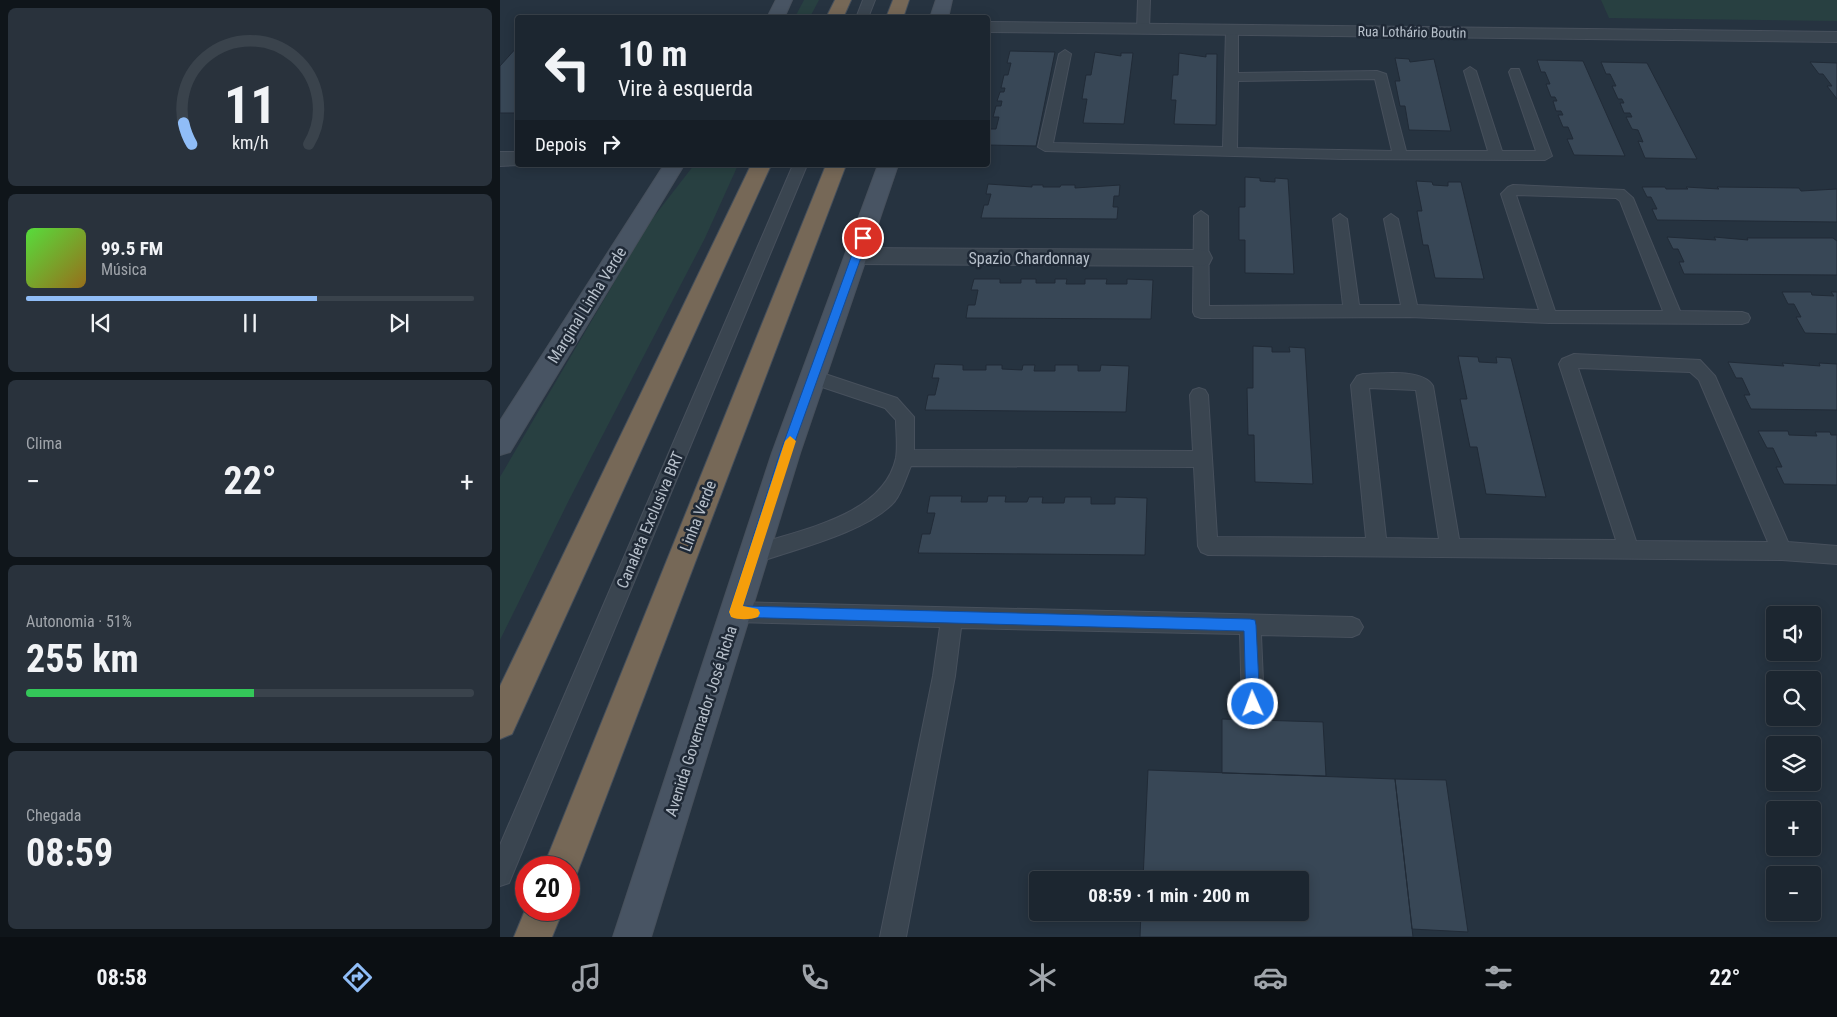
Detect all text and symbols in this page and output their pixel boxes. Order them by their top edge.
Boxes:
street label: Rua Lothário Boutin [1358,23,1466,41]
text: 10 m [618,34,687,75]
icon: left [535,35,600,100]
text: 11 [224,75,276,136]
text: Vire à esquerda [618,76,753,101]
icon: right [597,130,625,158]
text: km/h [232,132,268,153]
text: Depois [535,133,587,156]
pin [842,217,884,259]
icon: arrive [849,224,877,252]
text: 99.5 FM [101,237,163,260]
street label: Marginal Linha Verde [544,243,630,367]
street label: Spazio Chardonnay [968,249,1090,268]
text: Música [101,260,147,279]
icon: previous [87,309,115,337]
icon: pause [236,309,264,337]
icon: next [385,309,413,337]
text: Clima [26,434,62,453]
street label: Canaleta Exclusiva BRT [613,449,687,591]
text: 22° [223,459,277,503]
text: − [26,465,40,498]
text: + [460,465,474,498]
street label: Linha Verde [676,478,720,554]
map controls [1766,606,1821,921]
button: sound [1766,606,1821,661]
text: Autonomia · 51% [26,612,132,631]
street label: Avenida Governador José Richa [661,623,741,819]
text: 255 km [26,637,139,681]
button: search [1766,671,1821,726]
position arrow [1226,677,1278,729]
button: layers [1766,736,1821,791]
button: + [1766,801,1821,856]
text: Chegada [26,806,81,825]
text: 08:59 [26,831,113,875]
speed limit sign: 20 [515,856,580,921]
button: − [1766,866,1821,921]
text: 08:59 · 1 min · 200 m [1088,884,1250,907]
icon: directions [340,960,375,995]
icon: music [569,960,604,995]
icon: phone [797,960,832,995]
icon: climate [1025,960,1060,995]
icon: car [1253,960,1288,995]
icon: filters [1481,960,1516,995]
text: 08:58 [97,965,147,990]
text: 22° [1710,965,1740,990]

